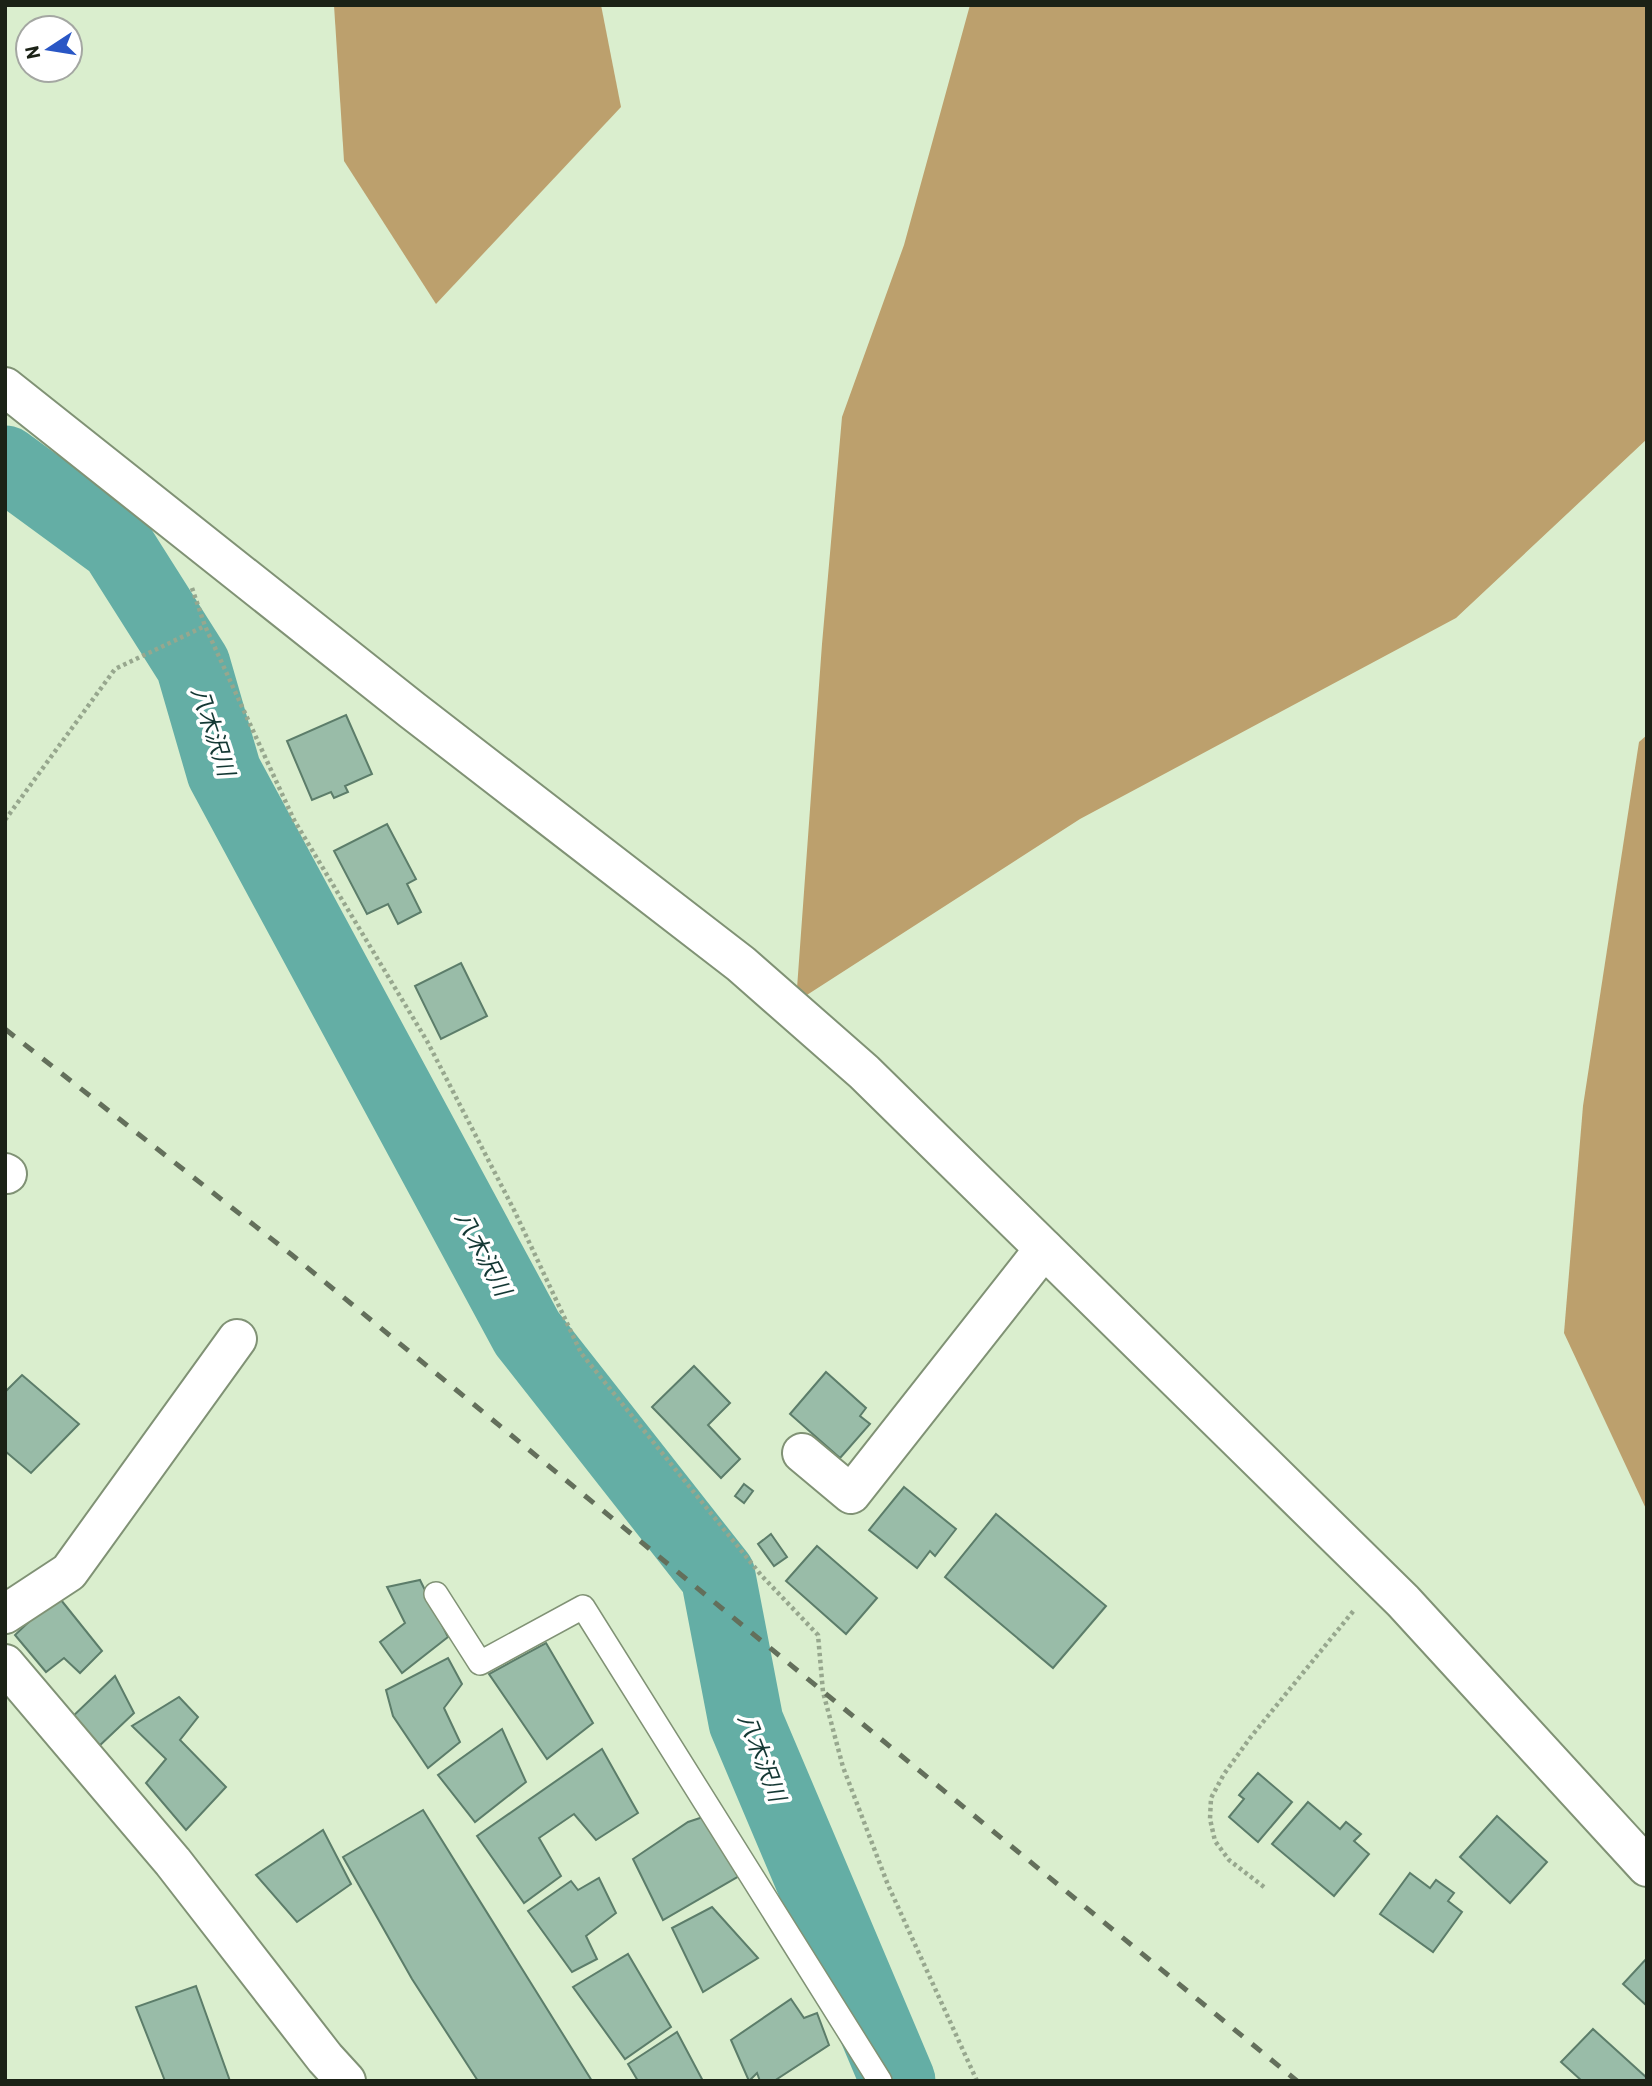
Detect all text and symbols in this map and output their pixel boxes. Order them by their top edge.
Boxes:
north arrow [14,14,84,84]
text: N [19,44,44,61]
water label: 八木沢川 [186,683,242,782]
water label: 八木沢川 [450,1206,519,1303]
water label: 八木沢川 [733,1709,794,1808]

